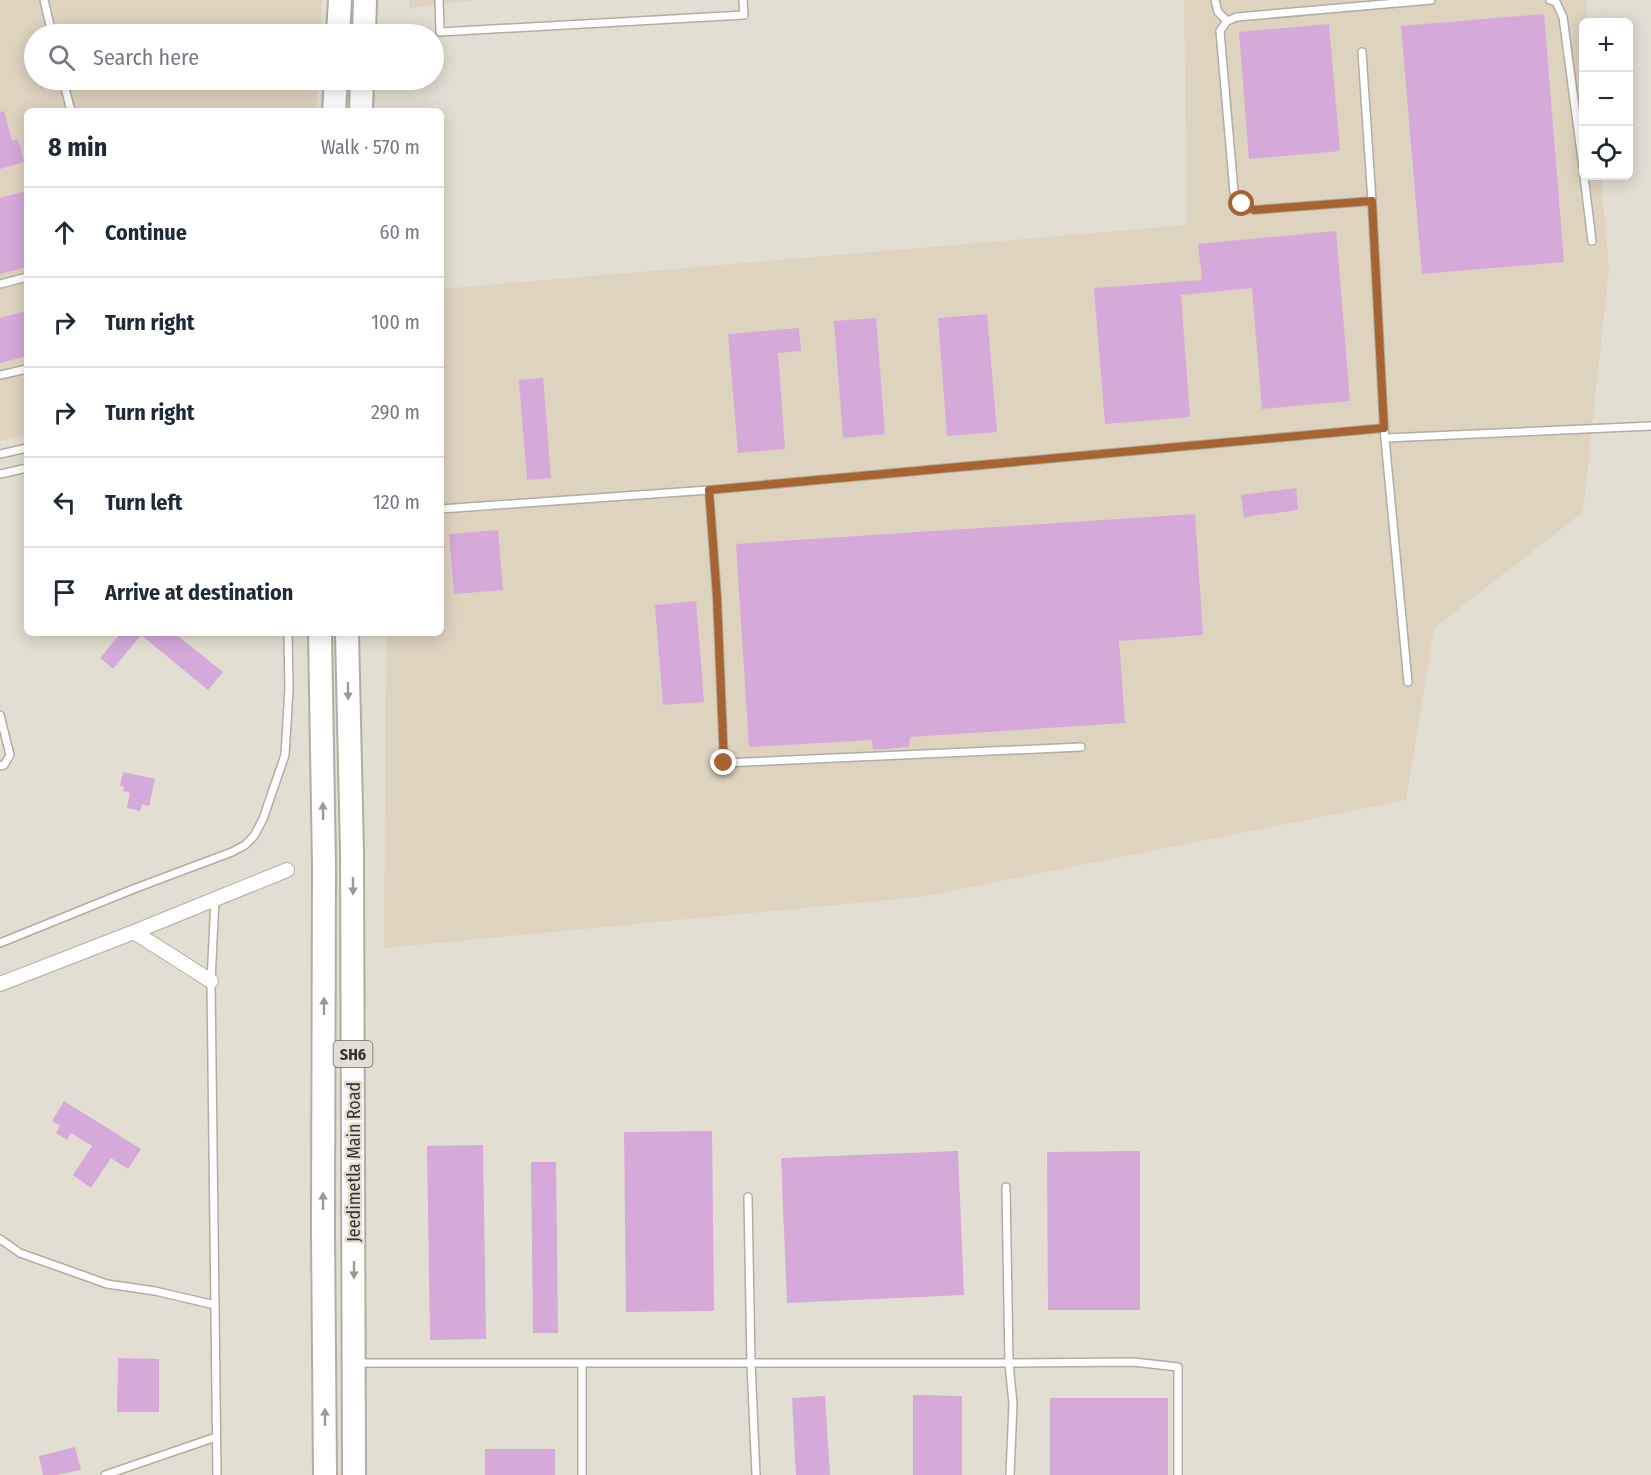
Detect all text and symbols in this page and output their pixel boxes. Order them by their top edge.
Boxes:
map controls [1579,18,1633,180]
button: + [1579,18,1633,72]
search box [24,24,444,90]
icon: search [45,41,78,74]
text: Search here [93,44,199,71]
button: − [1579,72,1633,126]
button: locate [1579,126,1633,180]
text: 8 min [48,132,107,163]
text: Walk · 570 m [321,135,420,159]
route start [1228,190,1254,216]
icon: ahead [48,216,81,249]
text: Continue [105,219,187,246]
text: 60 m [380,220,420,244]
icon: right [48,306,81,339]
text: Turn right [105,309,194,336]
text: 100 m [371,310,420,334]
icon: right [48,396,81,429]
text: Turn right [105,399,194,426]
text: 290 m [371,400,420,424]
icon: left [48,486,81,519]
text: Turn left [105,489,183,516]
text: 120 m [373,490,420,514]
icon: arrive [48,576,81,609]
text: Arrive at destination [105,579,293,606]
one-way arrow [344,682,353,701]
route end [710,749,736,775]
one-way arrow [318,801,328,820]
one-way arrow [348,877,358,896]
one-way arrow [319,996,329,1015]
road number: SH6 [334,1041,372,1067]
street label: Jeedimetla Main Road [343,1082,365,1242]
one-way arrow [318,1191,328,1210]
one-way arrow [349,1261,359,1280]
one-way arrow [320,1407,330,1426]

